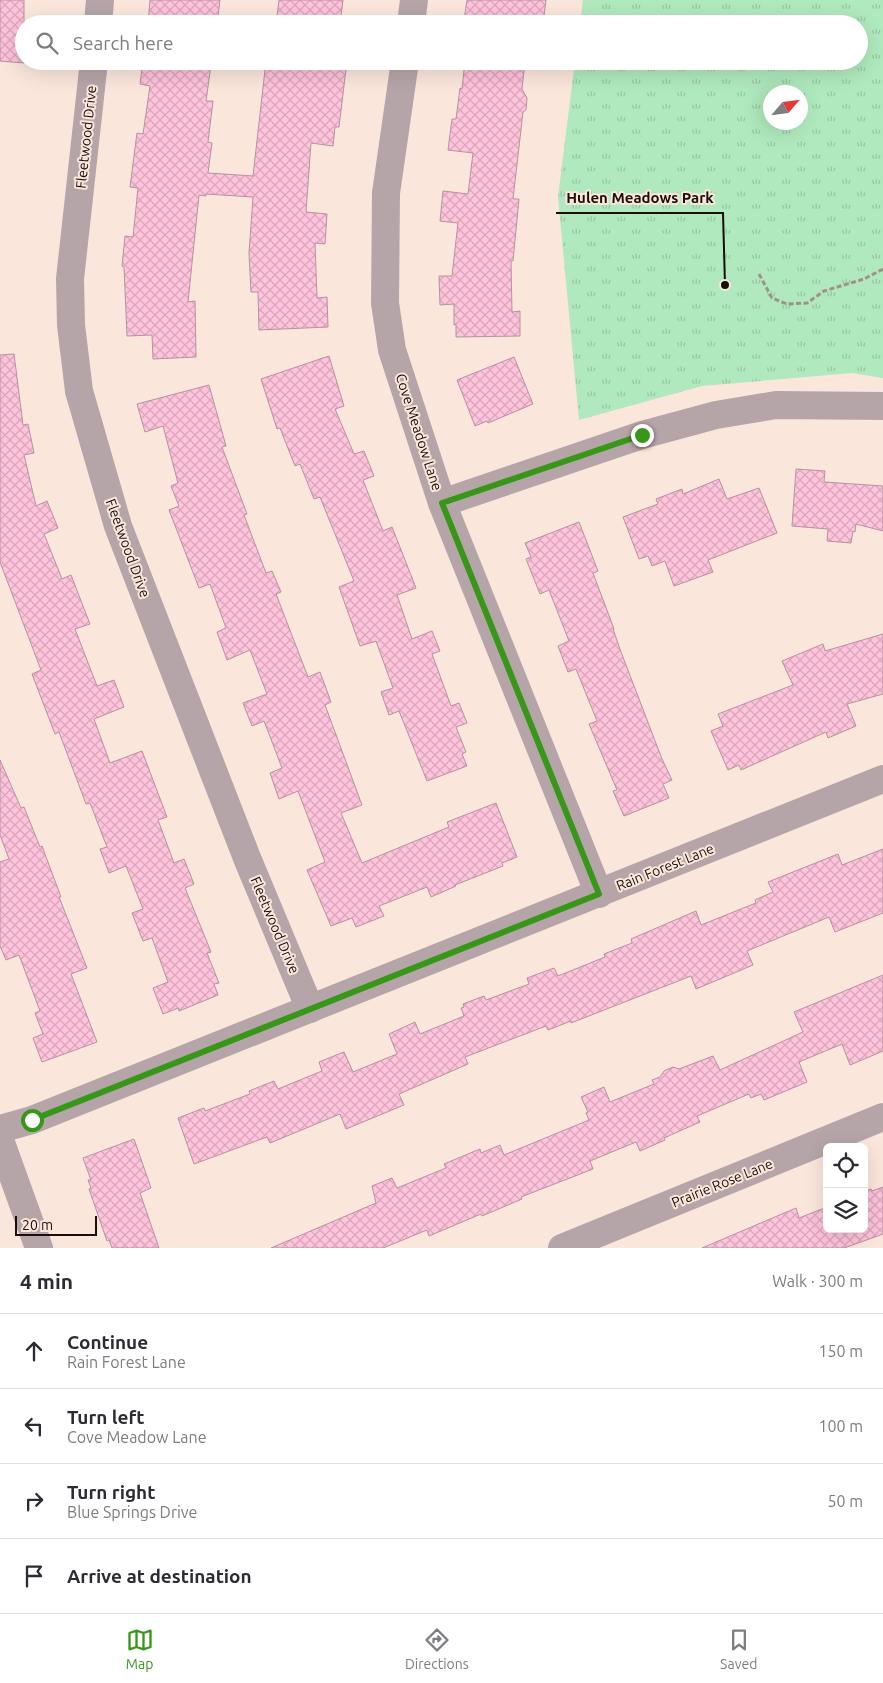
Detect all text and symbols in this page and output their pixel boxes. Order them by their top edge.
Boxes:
search box [15,15,868,70]
icon: search [33,29,61,57]
text: Search here [73,32,173,54]
street label: Fleetwood Drive [73,85,99,189]
north arrow [763,85,808,130]
callout: Hulen Meadows Park [556,183,723,213]
text: Hulen Meadows Park [566,189,714,206]
street label: Cove Meadow Lane [393,371,445,493]
route end [631,424,654,447]
street label: Fleetwood Drive [103,497,153,599]
street label: Rain Forest Lane [614,840,716,894]
street label: Fleetwood Drive [247,874,303,976]
route start [21,1109,44,1132]
map controls [823,1143,868,1233]
button: locate [823,1143,868,1188]
street label: Prairie Rose Lane [669,1155,775,1211]
button: layers [823,1188,868,1233]
scale bar [15,1213,98,1236]
text: 20 m [22,1217,53,1233]
text: 4 min [20,1269,73,1293]
text: Walk · 300 m [772,1272,863,1290]
text: Continue [67,1331,148,1353]
icon: ahead [20,1337,48,1365]
text: 150 m [818,1342,863,1360]
text: Rain Forest Lane [67,1353,186,1371]
text: Turn left [67,1406,145,1428]
icon: left [20,1412,48,1440]
text: 100 m [818,1417,863,1435]
text: Cove Meadow Lane [67,1428,207,1446]
text: Turn right [67,1481,155,1503]
icon: right [20,1487,48,1515]
text: 50 m [827,1492,863,1510]
text: Blue Springs Drive [67,1503,197,1521]
icon: arrive [20,1562,48,1590]
text: Arrive at destination [67,1565,252,1587]
tab: Map [126,1626,154,1672]
tab: Directions [405,1626,469,1672]
tab: Saved [720,1626,757,1672]

